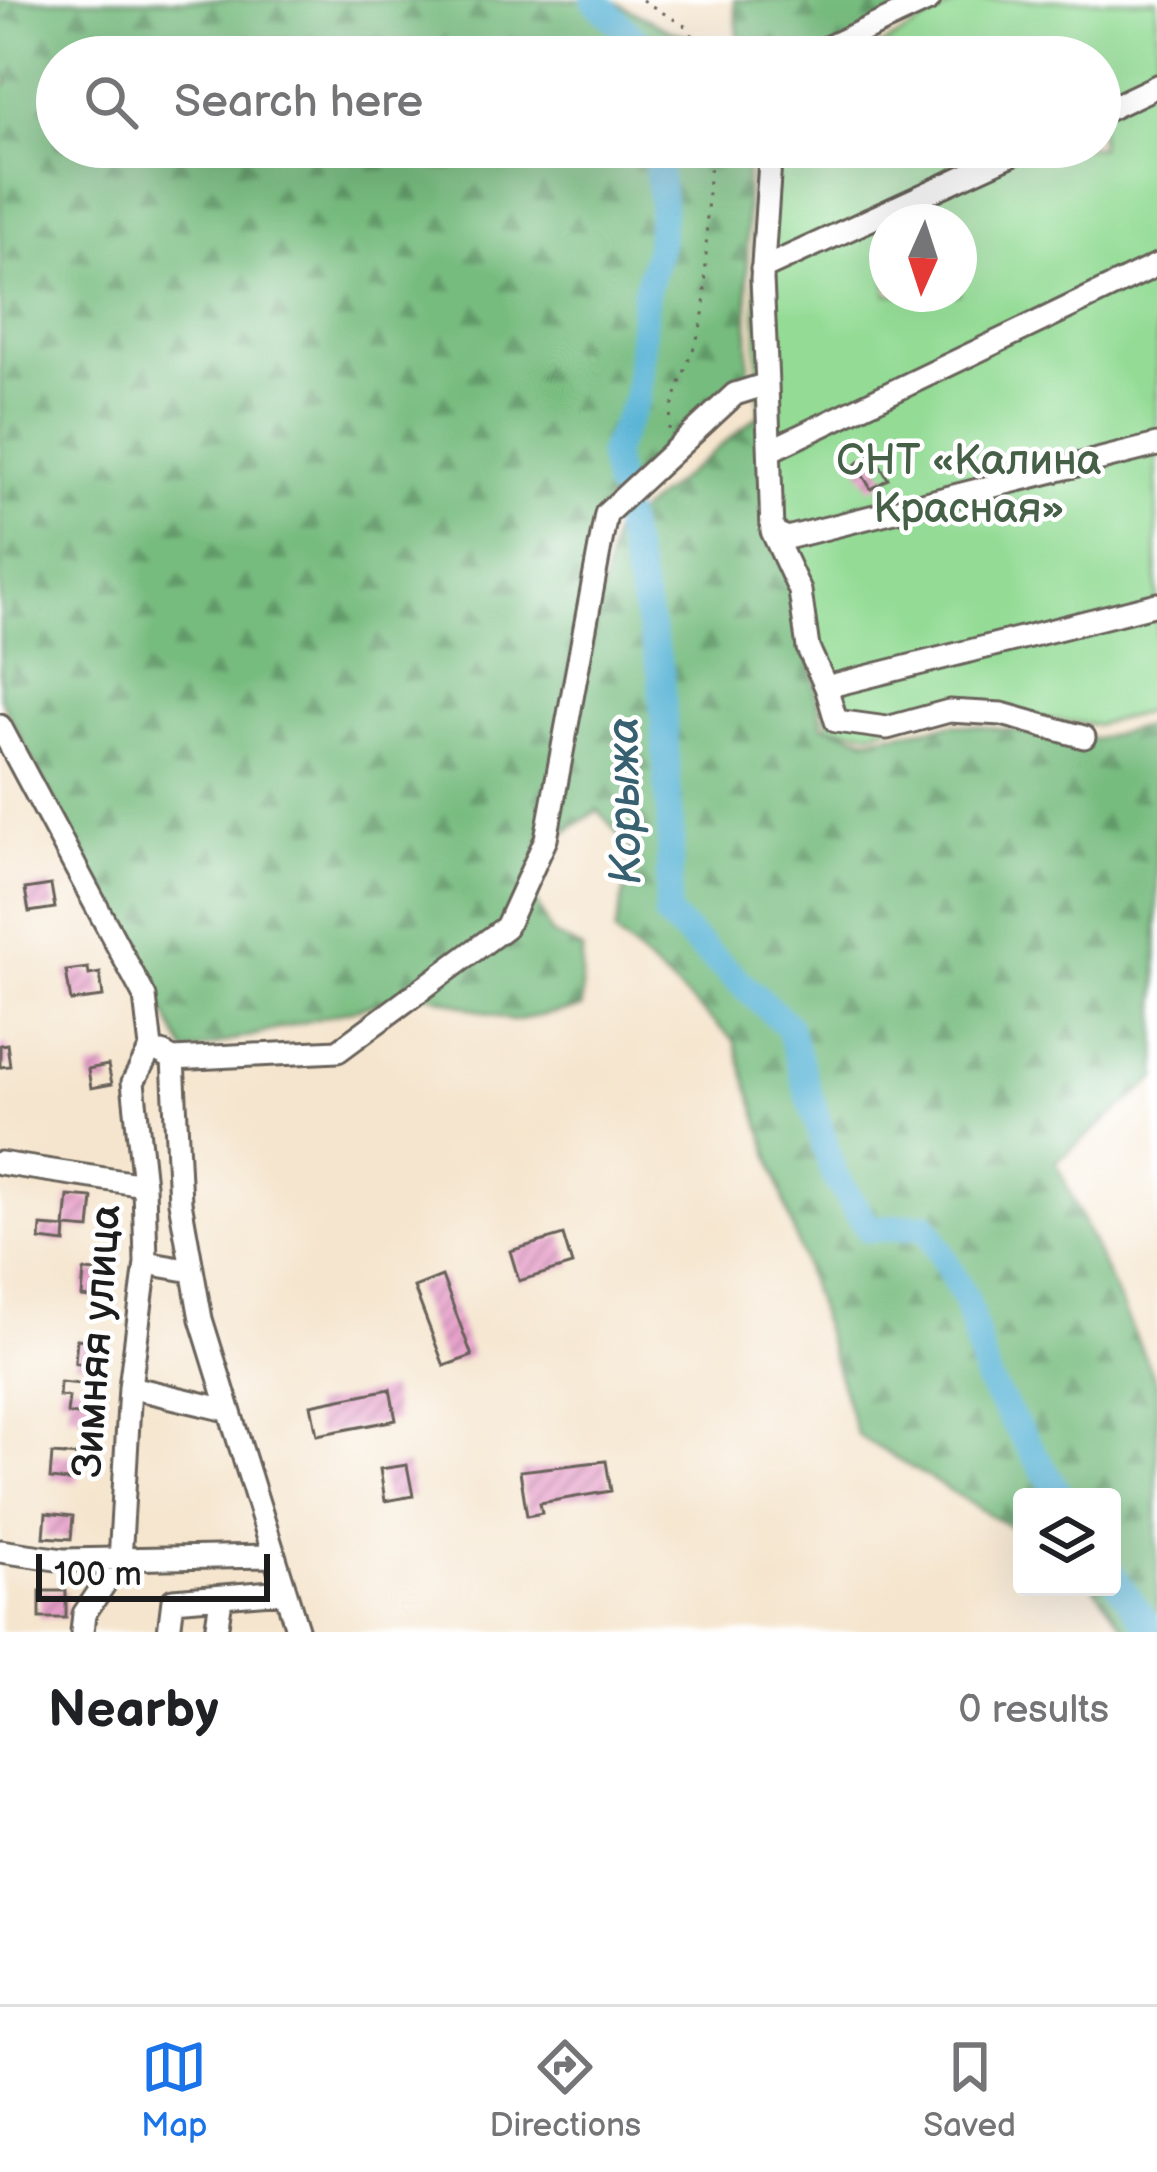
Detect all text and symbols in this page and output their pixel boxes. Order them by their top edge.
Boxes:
search box [36,36,1121,168]
icon: search [78,69,144,135]
text: Search here [174,75,423,130]
north arrow [869,204,977,312]
park label: СНТ «Калина Красная» [836,436,1102,535]
water label: Корыжа [597,716,654,886]
street label: Зимняя улица [63,1203,132,1479]
map controls [1013,1488,1121,1596]
button: layers [1013,1488,1121,1596]
scale bar [36,1548,270,1601]
text: 100 m [54,1555,142,1595]
text: Nearby [48,1680,219,1741]
text: 0 results [958,1687,1109,1734]
tab: Map [141,2034,207,2146]
tab: Directions [490,2034,641,2146]
tab: Saved [923,2034,1016,2146]

